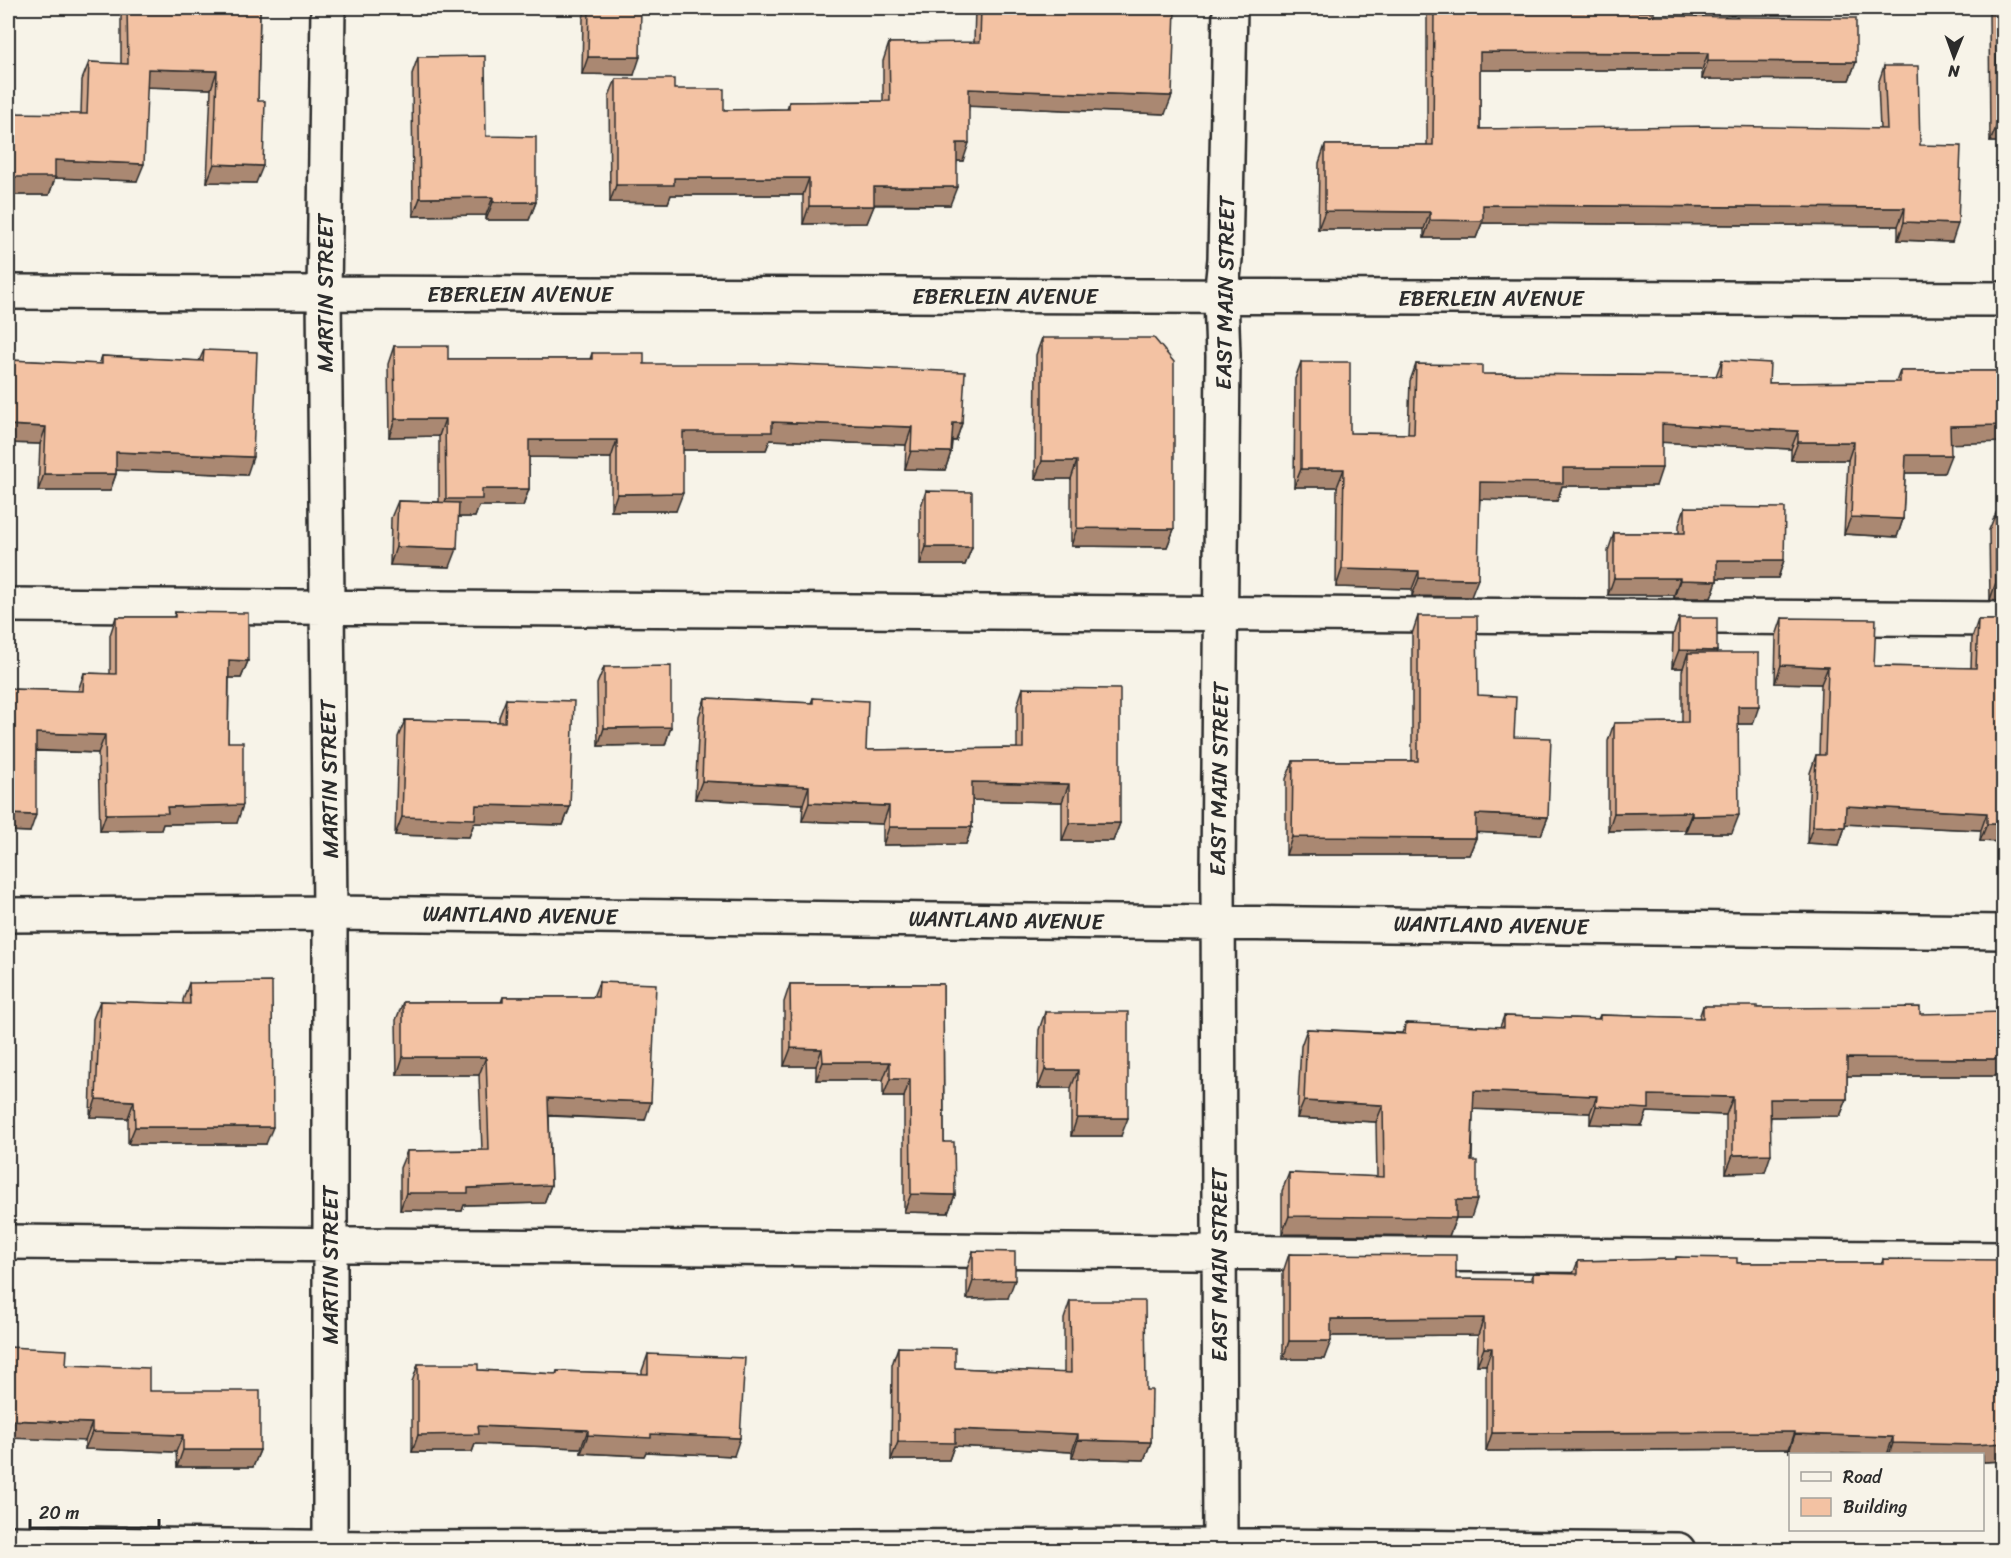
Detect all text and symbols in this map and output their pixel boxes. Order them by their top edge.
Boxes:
north arrow [1924,27,1984,87]
text: N [1947,57,1961,86]
street label: EAST MAIN STREET [1204,195,1246,390]
street label: MARTIN STREET [306,212,345,372]
street label: EBERLEIN AVENUE [427,275,615,314]
street label: EBERLEIN AVENUE [912,277,1100,316]
street label: EBERLEIN AVENUE [1398,279,1586,318]
street label: EAST MAIN STREET [1198,681,1240,876]
street label: MARTIN STREET [308,698,350,859]
street label: WANTLAND AVENUE [422,894,620,936]
street label: WANTLAND AVENUE [908,899,1106,941]
street label: WANTLAND AVENUE [1393,904,1591,946]
street label: EAST MAIN STREET [1200,1167,1239,1362]
street label: MARTIN STREET [311,1184,350,1344]
legend [1789,1453,1984,1531]
text: Road [1843,1461,1883,1493]
text: Building [1843,1491,1907,1523]
scale bar [30,1492,159,1530]
text: 20 m [39,1497,79,1529]

